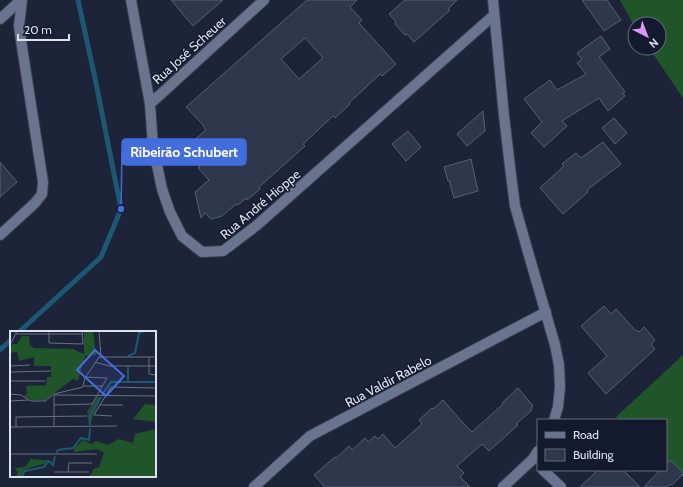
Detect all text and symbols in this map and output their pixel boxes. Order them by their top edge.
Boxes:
street label: Rua José Scheuer [149,12,230,87]
scale bar [18,16,69,42]
north arrow [627,16,667,56]
text: 20 m [24,22,52,37]
text: N [646,36,661,51]
callout: Ribeirão Schubert [122,139,246,165]
text: Ribeirão Schubert [130,143,238,161]
street label: Rua André Hioppe [217,166,304,242]
inset map [10,331,156,477]
street label: Rua Valdir Rabelo [342,352,434,410]
legend [537,419,667,471]
text: Road [573,427,599,442]
text: Building [573,447,615,462]

